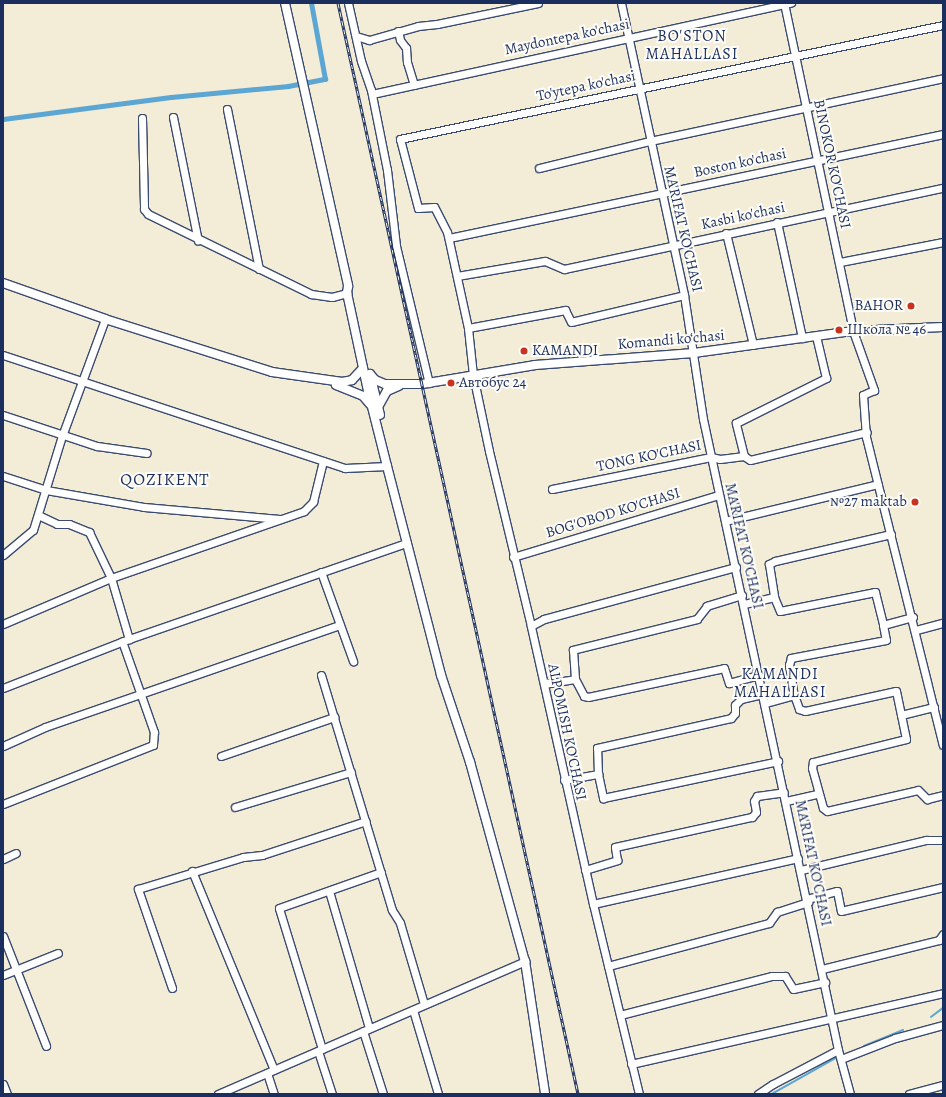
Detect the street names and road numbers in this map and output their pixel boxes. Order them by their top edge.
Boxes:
street label: Maydontepa ko'chasi [503,15,631,59]
street label: To'ytepa ko'chasi [535,67,637,105]
street label: BINOKOR KO'CHASI [810,98,854,230]
street label: Boston ko'chasi [692,144,788,182]
street label: MA'RIFAT KO'CHASI [660,164,706,294]
street label: Kasbi ko'chasi [700,198,786,234]
street label: Komandi ko‘chasi [617,326,725,354]
street label: TONG KO'CHASI [595,436,703,476]
street label: MA'RIFAT KO'CHASI [721,481,767,611]
street label: BOG'OBOD KO'CHASI [544,484,682,542]
street label: ALPOMISH KO'CHASI [544,662,590,802]
street label: MA'RIFAT KO'CHASI [791,798,835,928]

